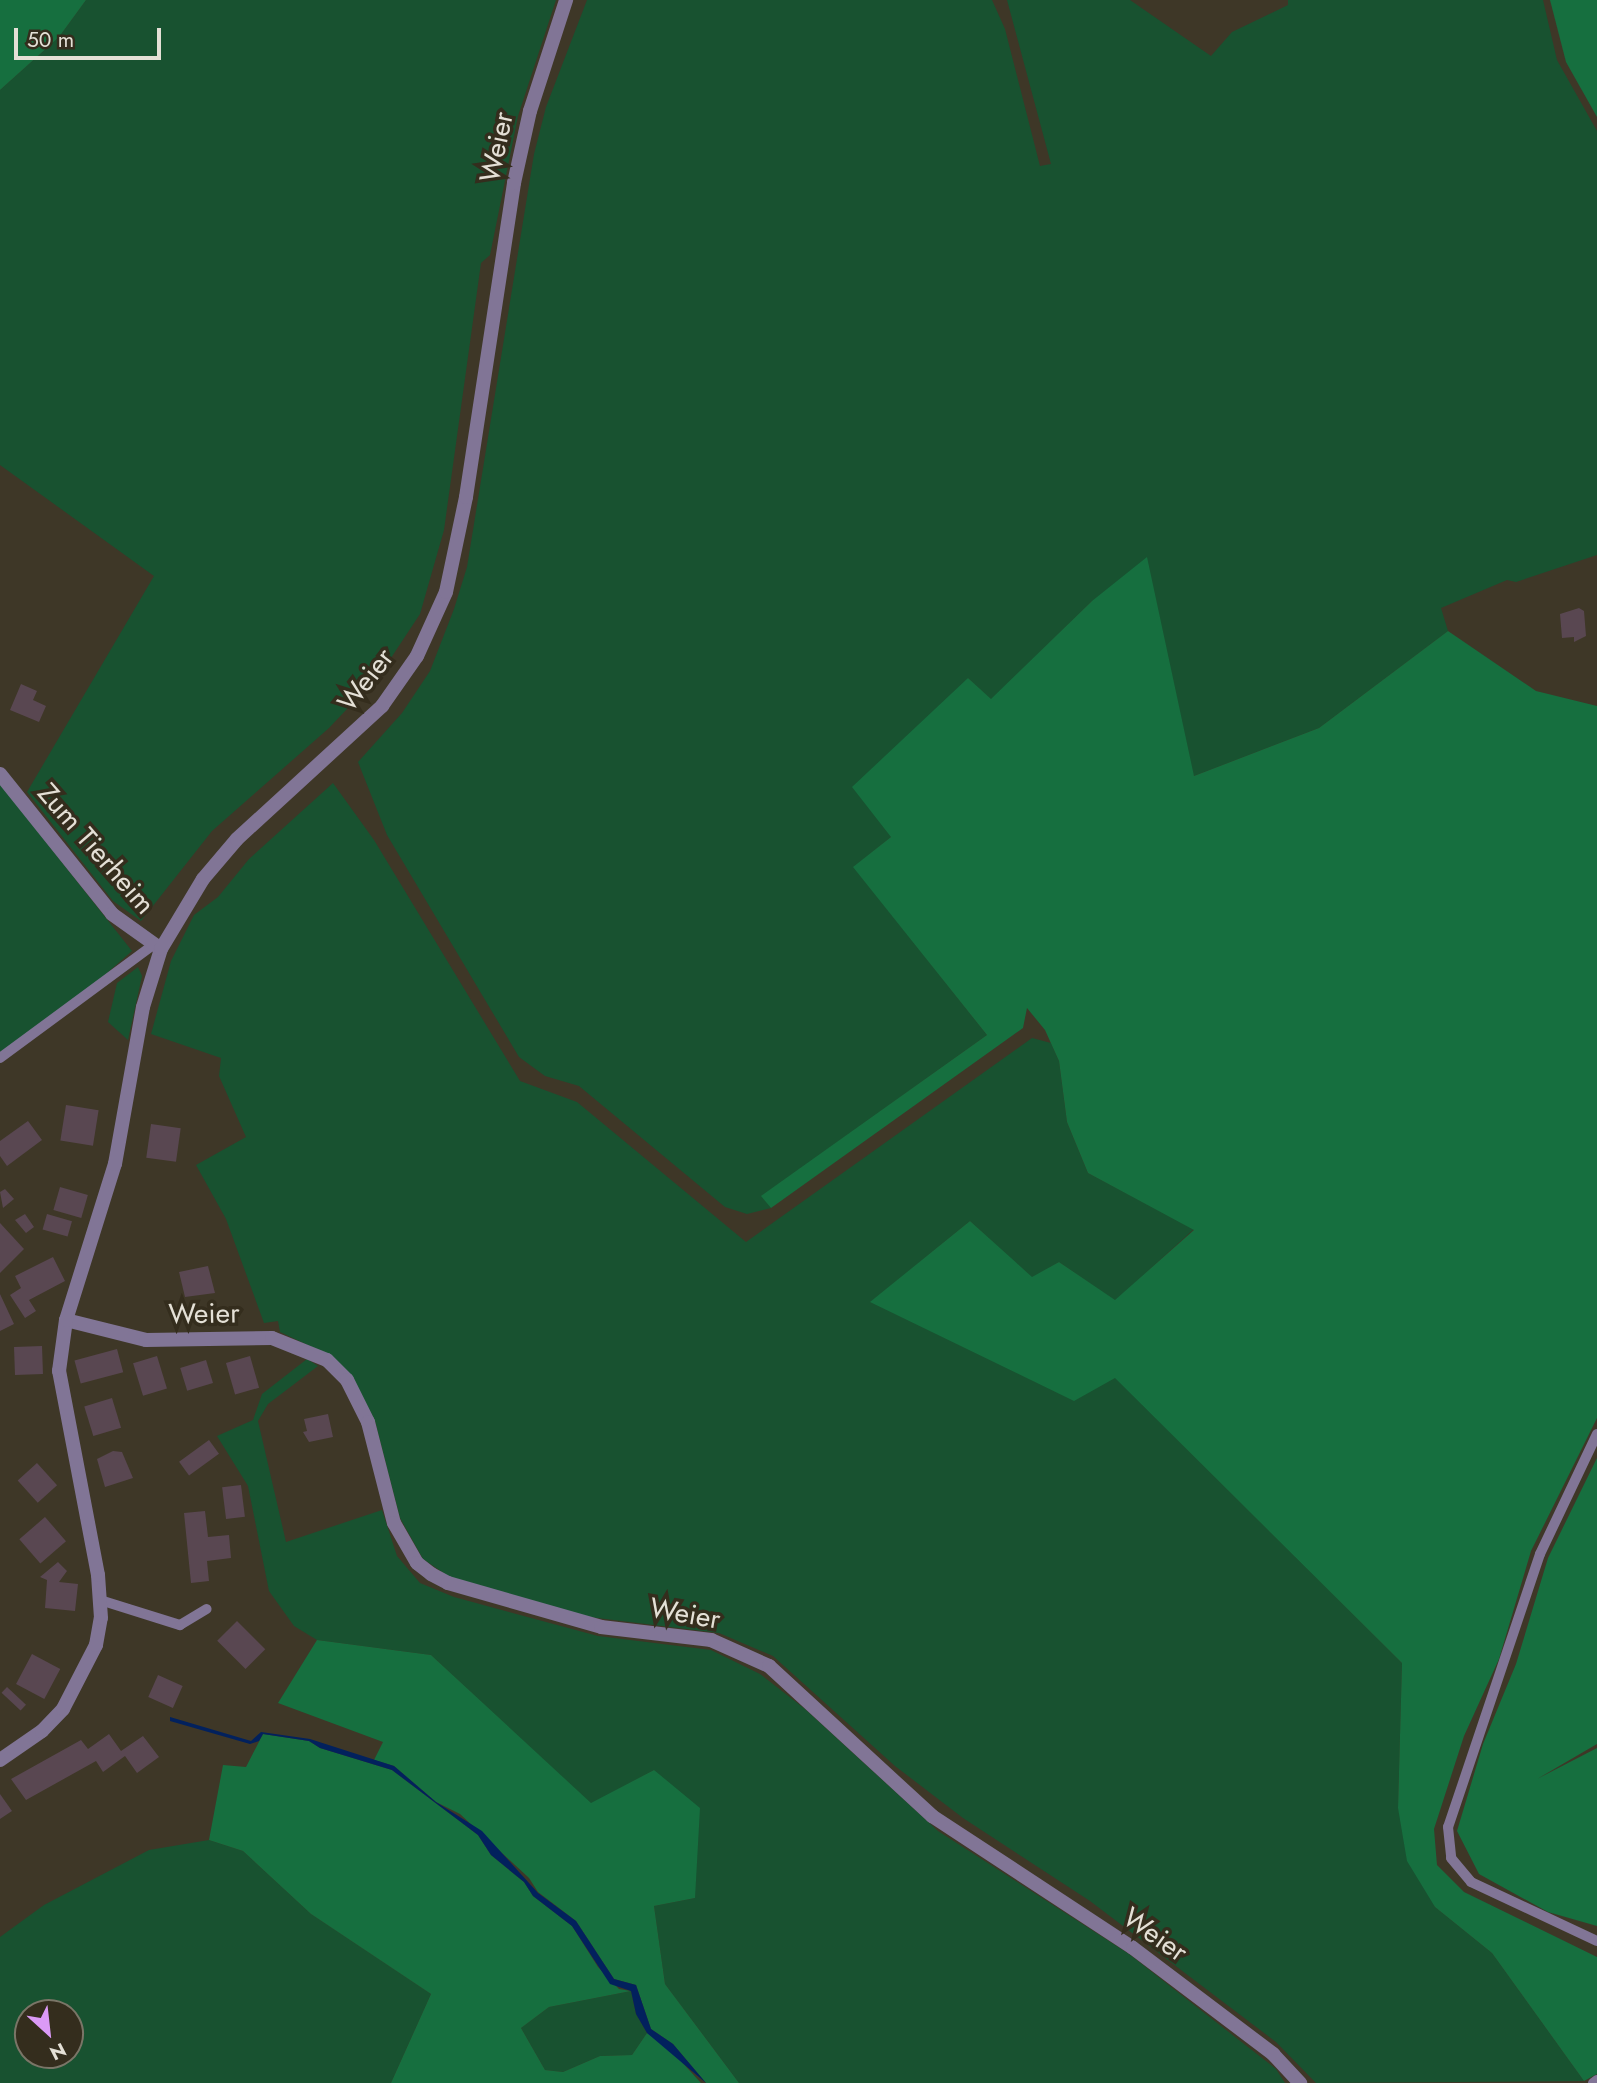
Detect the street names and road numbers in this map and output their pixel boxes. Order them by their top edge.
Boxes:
street label: Weier [473,109,521,185]
street label: Weier [331,642,401,718]
street label: Zum Tierheim [30,777,162,921]
street label: Weier [168,1297,240,1331]
street label: Weier [647,1591,723,1637]
street label: Weier [1116,1901,1194,1969]

